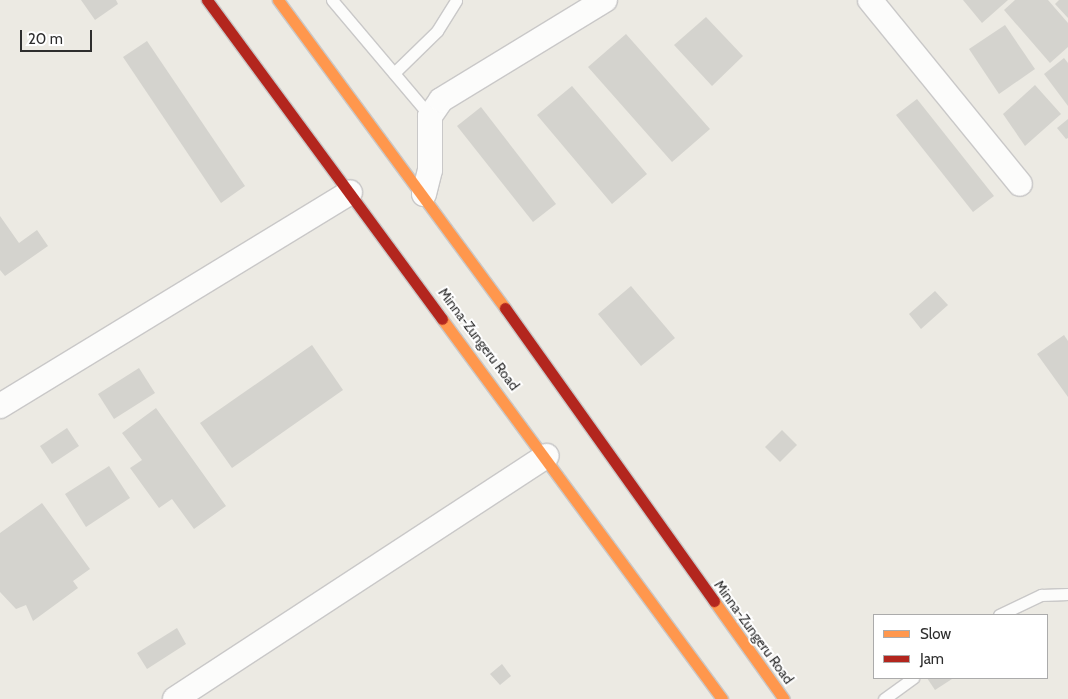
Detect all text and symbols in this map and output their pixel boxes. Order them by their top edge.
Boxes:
scale bar [22,20,95,52]
text: 20 m [28,30,63,48]
street label: Minna-Zungeru Road [435,284,523,394]
street label: Minna-Zungeru Road [711,577,797,687]
legend [873,614,1048,679]
text: Slow [920,625,951,643]
text: Jam [920,650,944,668]

